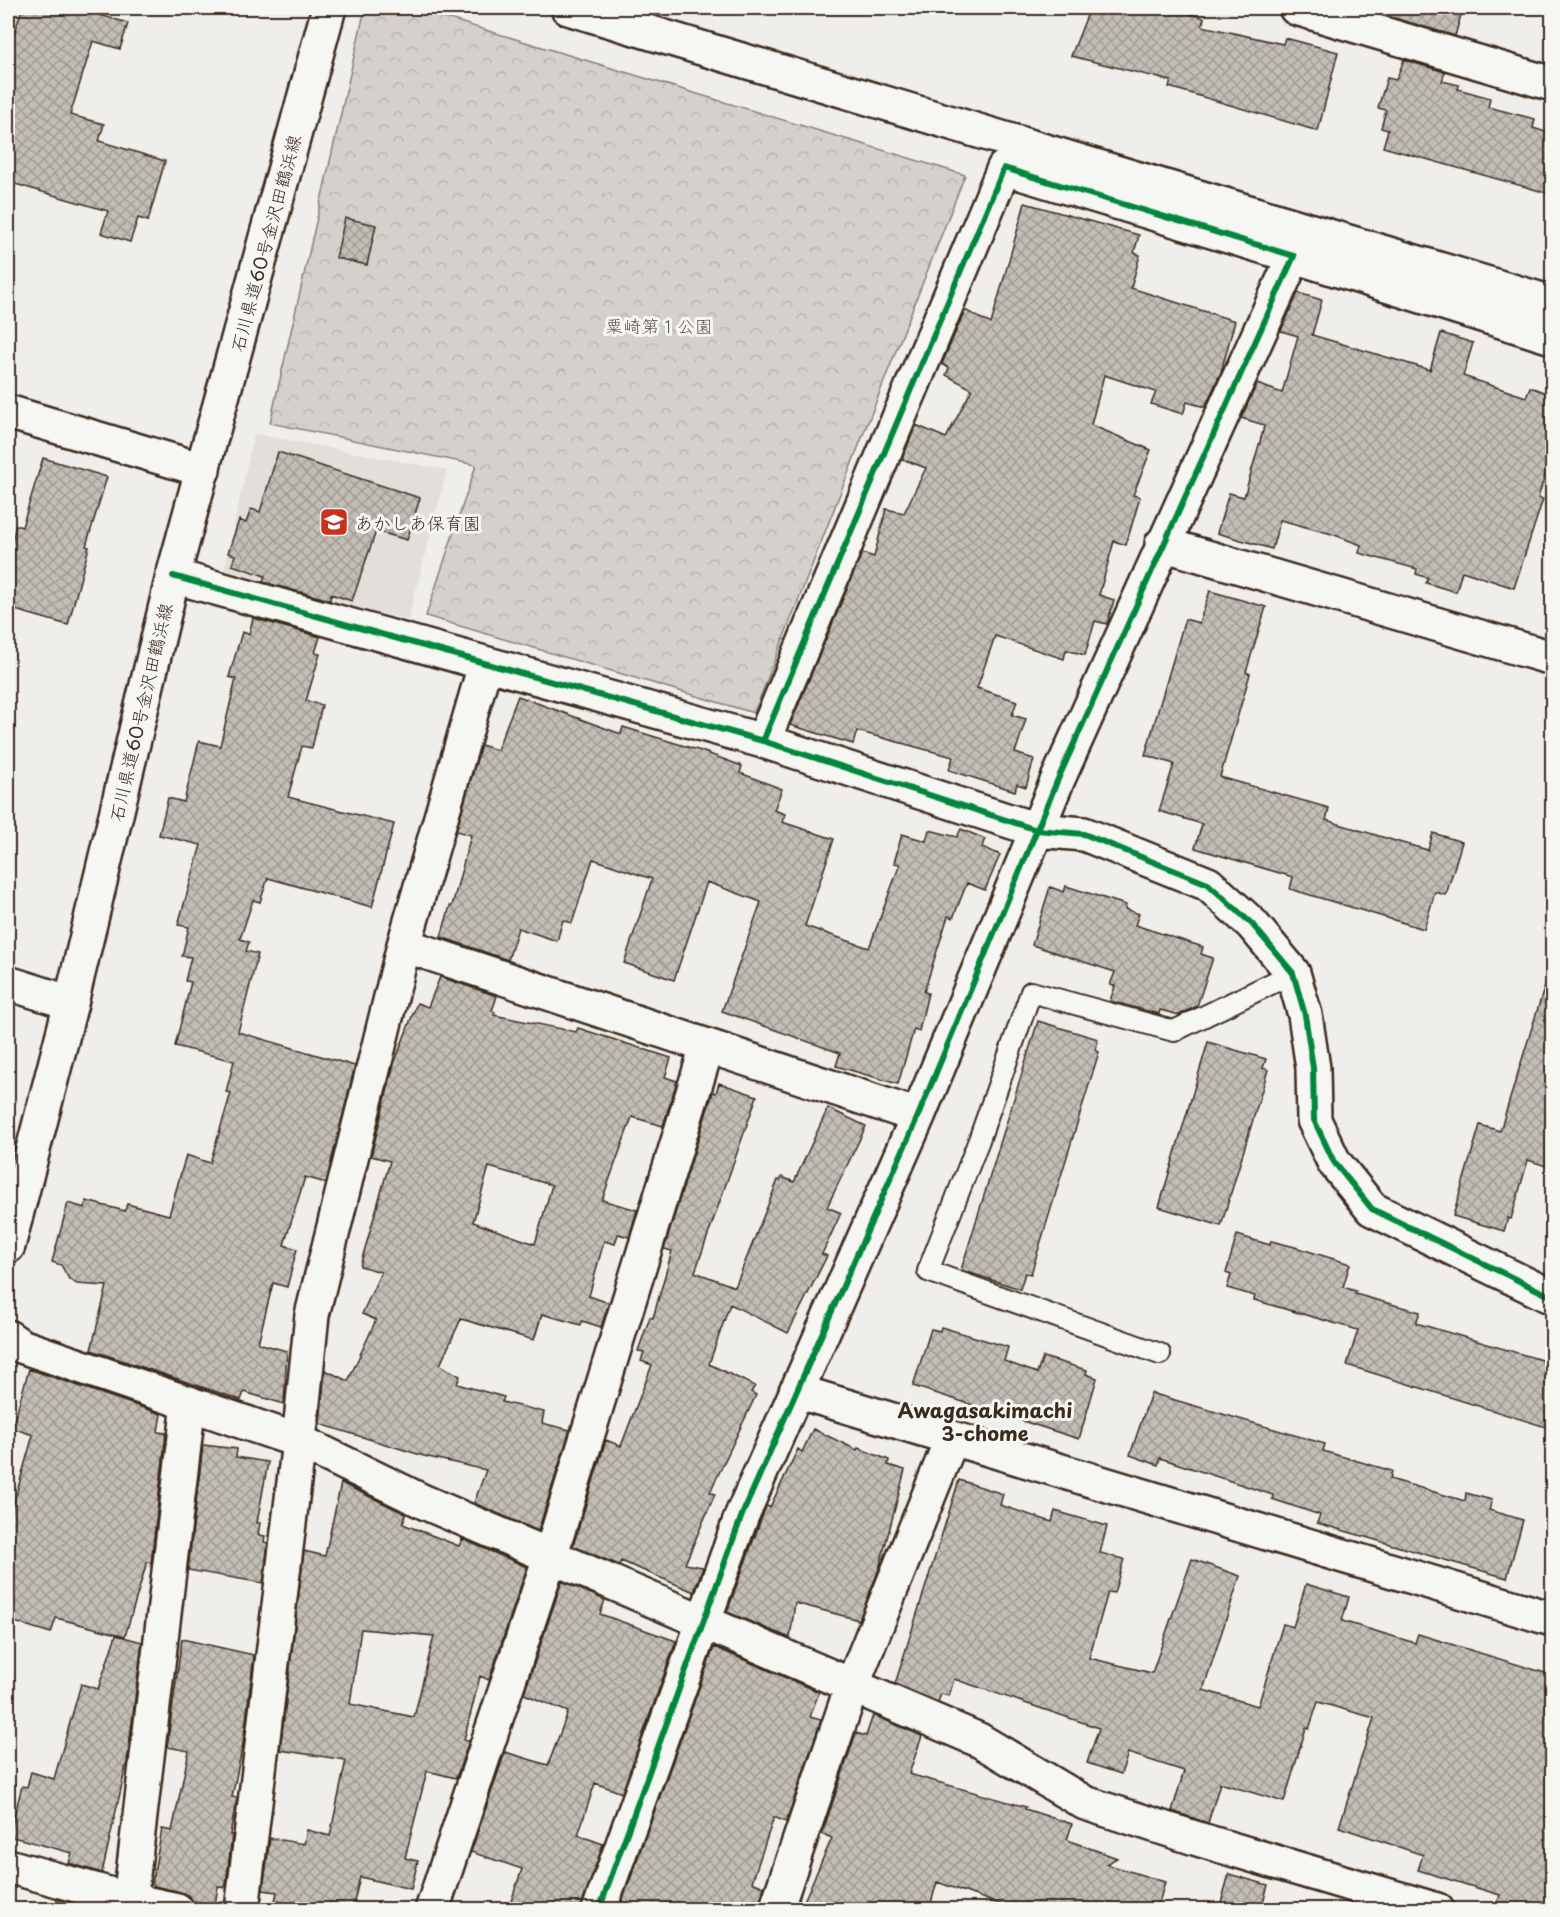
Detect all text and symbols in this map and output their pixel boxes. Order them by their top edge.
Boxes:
street label: 石川県道60号金沢田鶴浜線 [223,131,307,355]
park label: 粟崎第１公園 [605,312,713,339]
school or university icon: あかしあ保育園 [318,506,350,538]
place label: あかしあ保育園 [355,509,481,536]
street label: 石川県道60号金沢田鶴浜線 [102,600,178,824]
district label: Awagasakimachi 3-chome [898,1395,1072,1448]

